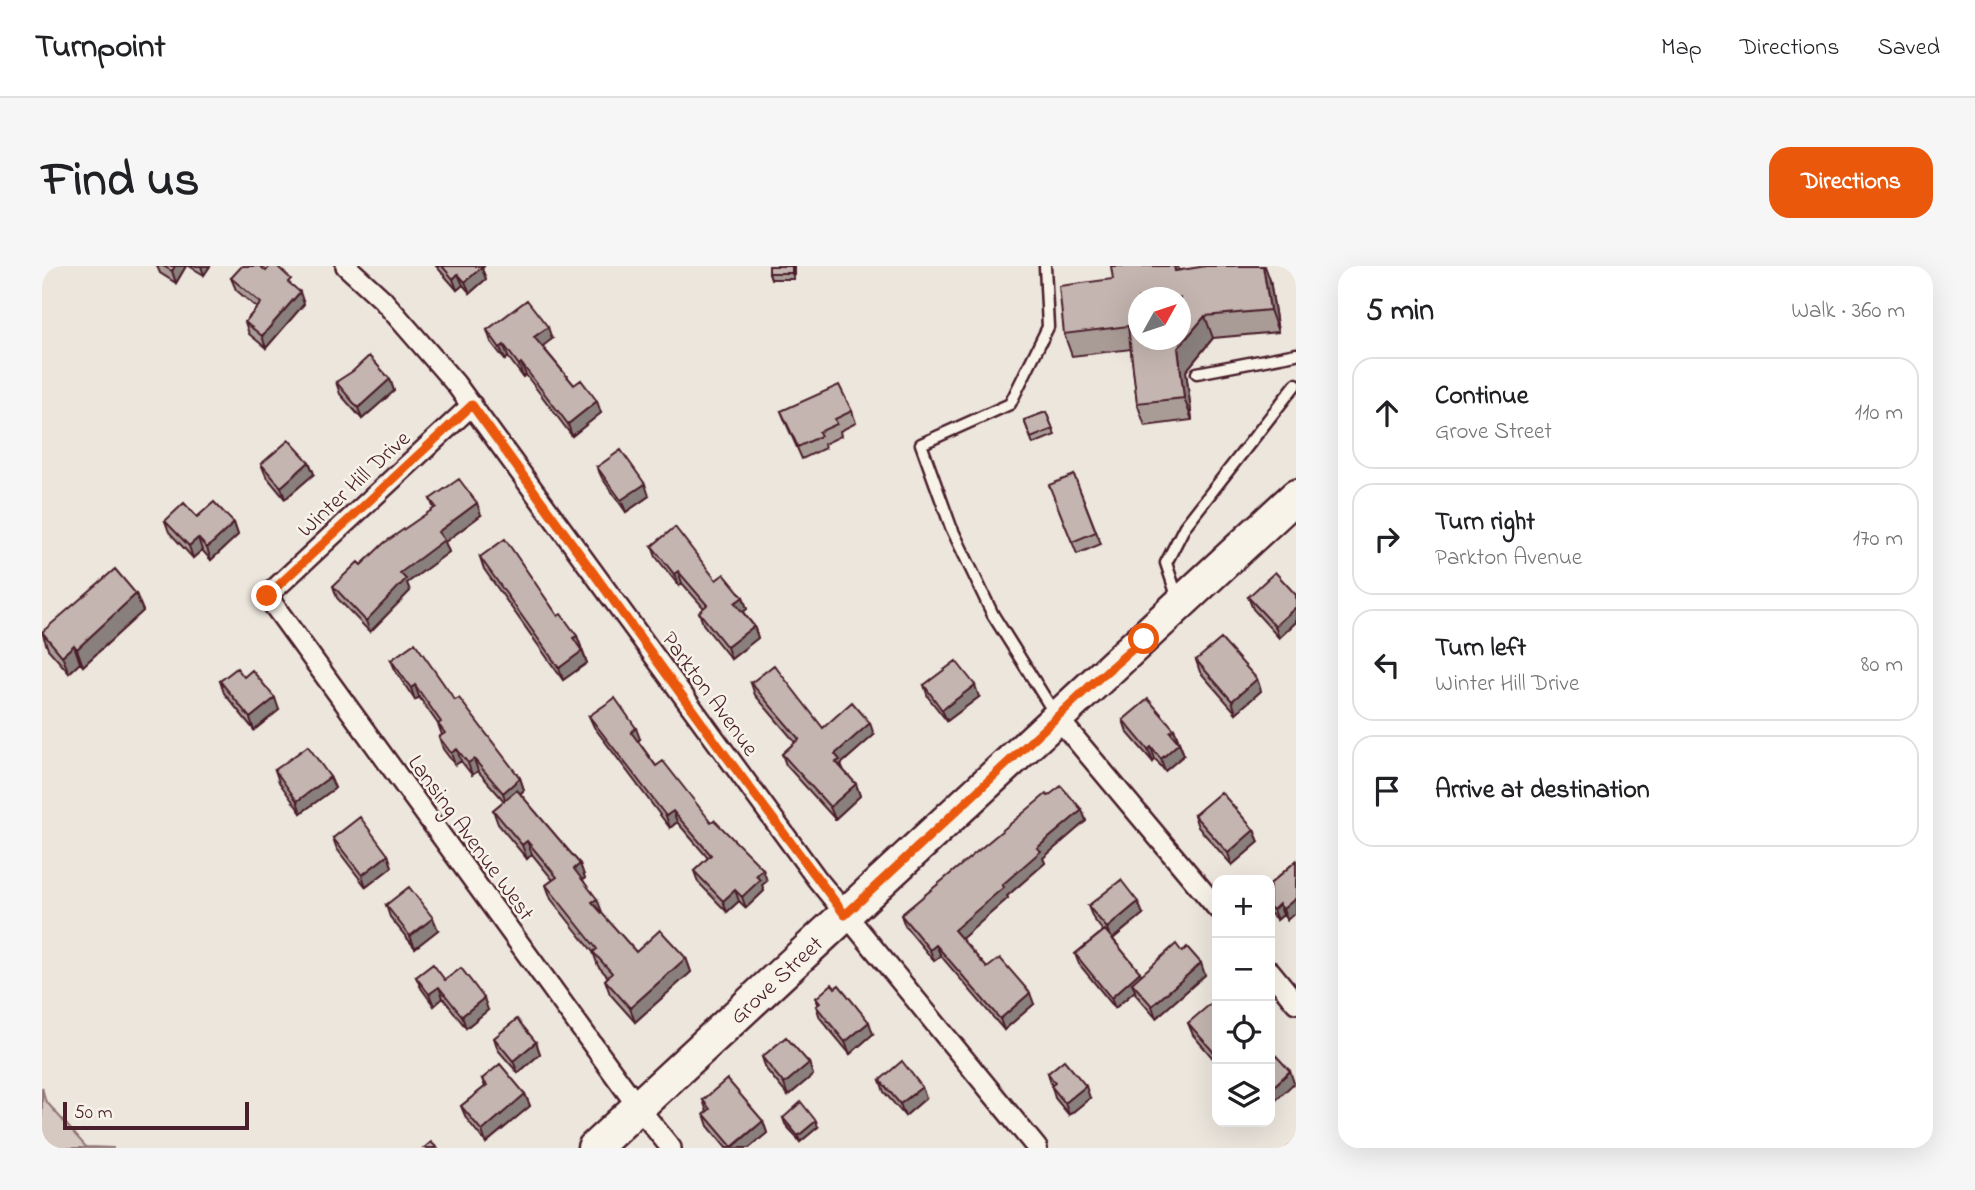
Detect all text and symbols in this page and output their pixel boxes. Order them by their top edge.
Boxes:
text: Turnpoint [35,24,166,72]
text: Map [1661,31,1702,66]
text: Directions [1740,31,1839,66]
text: Saved [1877,31,1940,66]
text: Find us [42,146,199,218]
button: Directions [1769,147,1933,218]
north arrow [1128,287,1191,350]
text: 5 min [1366,290,1434,334]
text: Walk · 360 m [1791,295,1905,328]
text: Continue [1435,378,1528,416]
icon: ahead [1368,394,1406,432]
text: 110 m [1855,397,1903,430]
text: Grove Street [1435,416,1552,449]
street label: Winter Hill Drive [291,423,419,546]
text: Turn right [1435,504,1535,542]
icon: right [1368,520,1406,558]
text: 170 m [1853,523,1903,556]
text: Parkton Avenue [1435,542,1582,575]
route end [251,580,282,611]
route start [1128,623,1159,654]
street label: Parkton Avenue [652,625,766,764]
text: Turn left [1435,630,1526,668]
icon: left [1368,646,1406,684]
text: 80 m [1861,649,1903,682]
text: Winter Hill Drive [1435,668,1579,701]
street label: Lansing Avenue West [398,749,542,929]
icon: arrive [1368,772,1406,810]
text: Arrive at destination [1435,772,1650,810]
map controls [1212,875,1275,1127]
button: + [1212,875,1275,938]
street label: Grove Street [723,929,832,1033]
button: − [1212,938,1275,1001]
button: locate [1212,1001,1275,1064]
button: layers [1212,1064,1275,1127]
scale bar [63,1099,248,1131]
text: 50 m [74,1100,113,1127]

